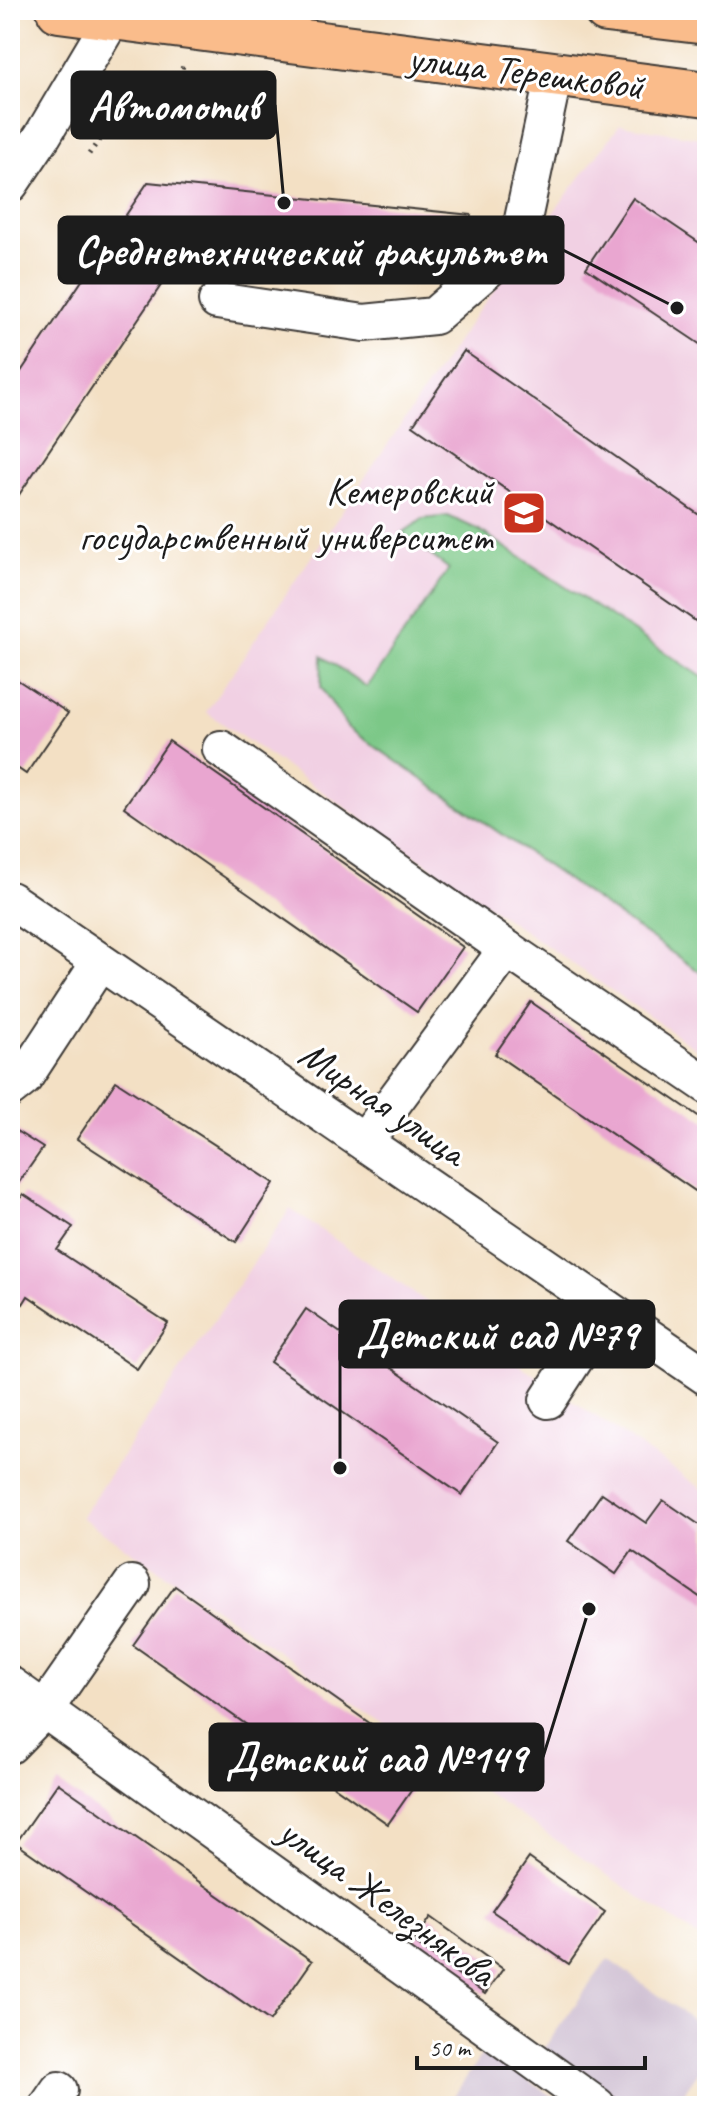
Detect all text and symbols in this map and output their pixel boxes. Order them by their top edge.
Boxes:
street label: улица Терешковой [404,33,649,111]
callout: Автомотив [72,72,275,138]
text: Автомотив [88,80,267,133]
callout: Среднетехнический факультет [59,217,563,283]
text: Среднетехнический факультет [75,225,549,278]
place label: Кемеровский государственный университет [79,466,495,562]
school or university icon: Кемеровский государственный университет [500,489,548,537]
street label: Мирная улица [289,1029,478,1179]
callout: Детский сад №79 [340,1301,654,1367]
text: Детский сад №79 [356,1309,642,1362]
callout: Детский сад №149 [210,1724,543,1790]
text: Детский сад №149 [226,1732,531,1785]
street label: улица Железнякова [268,1805,508,1999]
scale bar [417,2020,645,2070]
text: 50 m [429,2033,472,2063]

